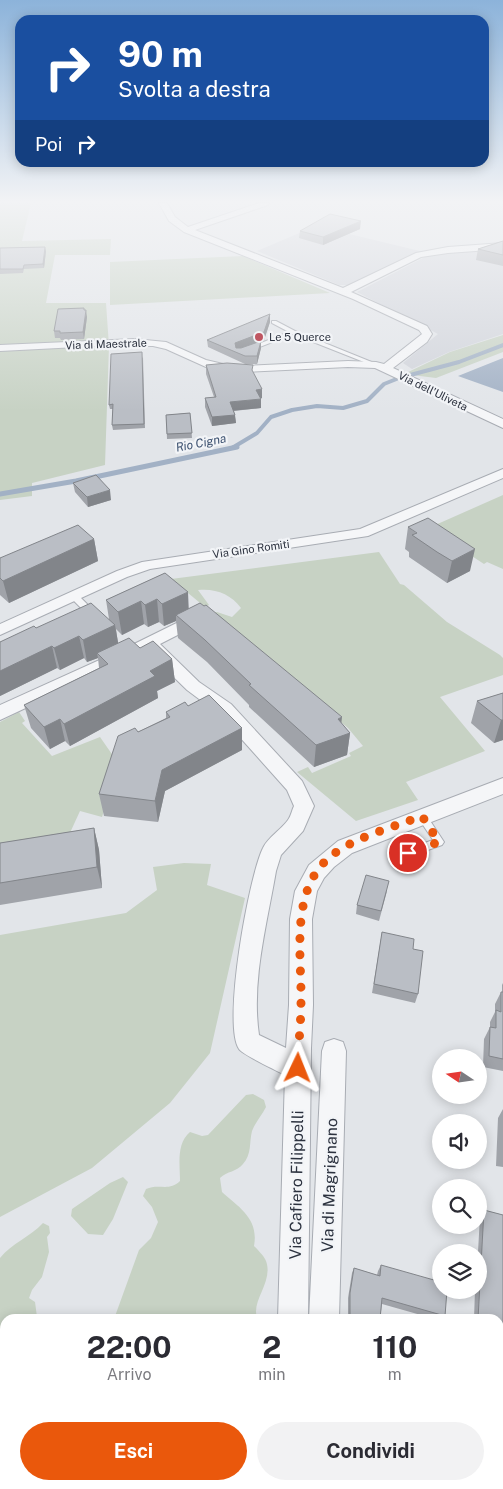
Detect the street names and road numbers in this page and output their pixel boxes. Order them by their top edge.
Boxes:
street label: Via di Maestrale [65,337,147,351]
street label: Via dell'Uliveta [396,369,470,413]
street label: Via Gino Romiti [212,538,290,560]
street label: Via Cafiero Filippelli [286,1110,307,1260]
street label: Via di Magrignano [318,1118,341,1252]

